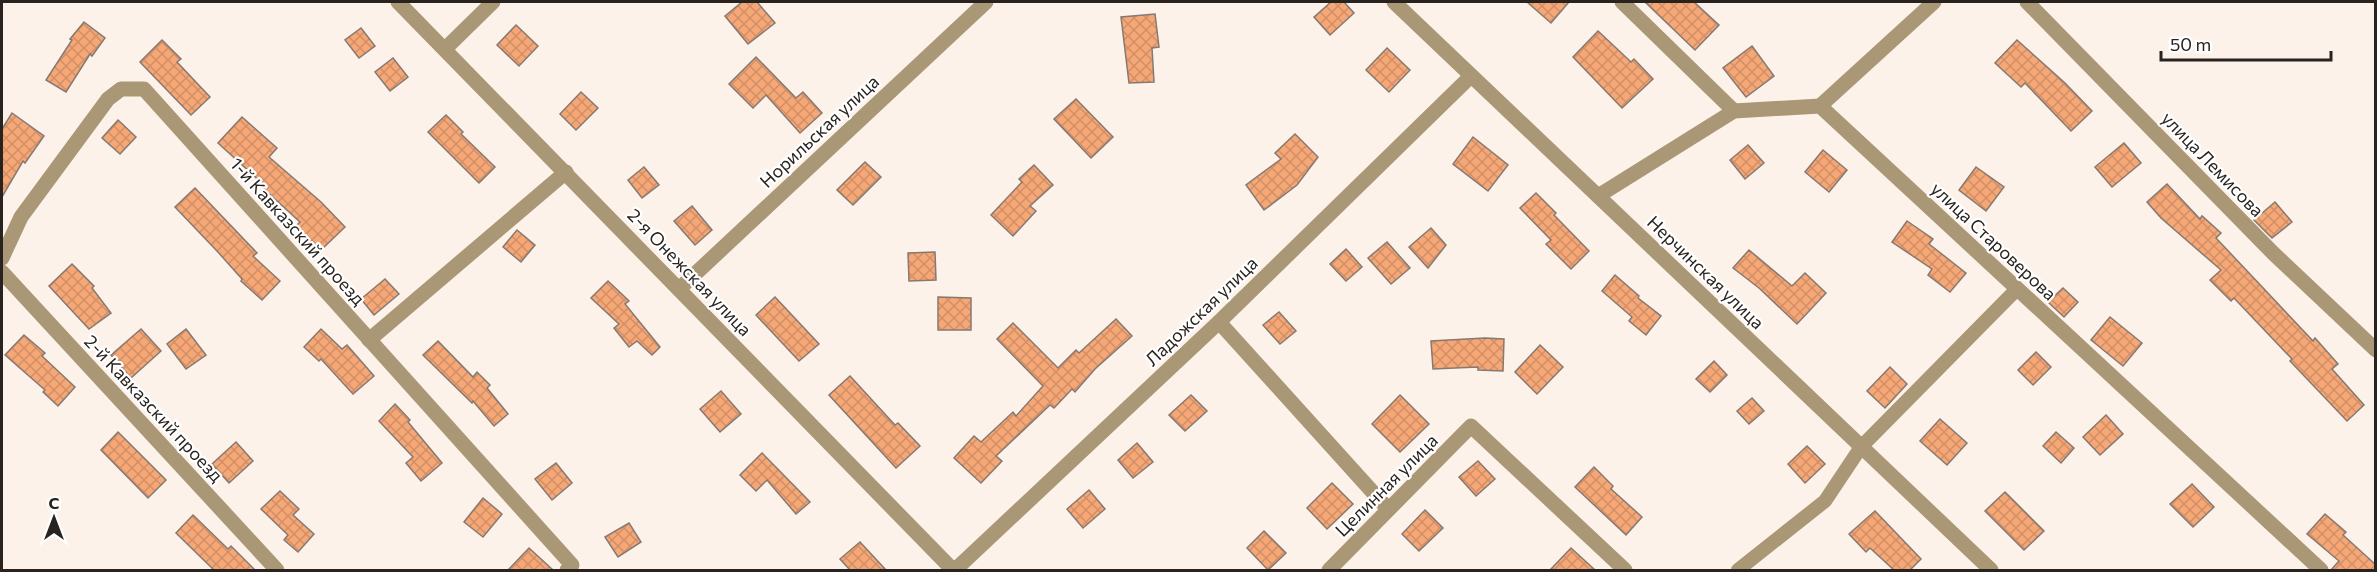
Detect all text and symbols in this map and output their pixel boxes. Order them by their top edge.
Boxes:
scale bar [2161,24,2330,62]
text: 50 m [2170,33,2211,55]
street label: Норильская улица [755,70,883,192]
street label: улица Лемисова [2157,107,2269,221]
street label: 1-й Кавказский проезд [226,153,370,310]
street label: улица Староверова [1927,177,2061,305]
street label: 2-я Онежская улица [623,204,757,340]
street label: Нерчинская улица [1643,211,1769,333]
street label: Ладожская улица [1140,252,1262,370]
street label: 2-й Кавказский проезд [80,330,228,486]
street label: Целинная улица [1330,429,1442,541]
north arrow [24,488,84,548]
text: С [49,493,60,512]

